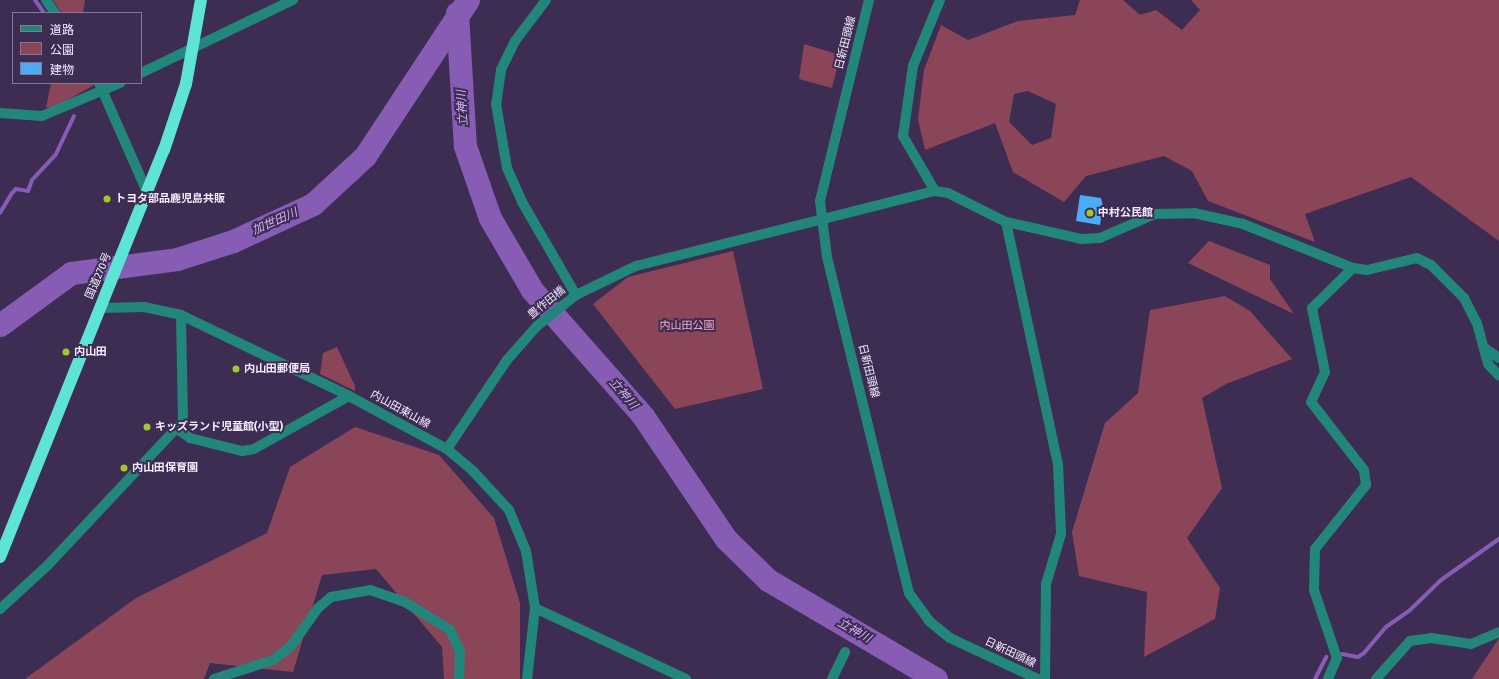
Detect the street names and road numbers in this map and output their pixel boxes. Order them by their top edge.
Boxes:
street label: 日新田頭線 [833,15,859,71]
street label: 国道270号 [83,251,115,301]
street label: 豊作田橋 [526,284,568,322]
street label: 日新田頭線 [855,343,881,399]
street label: 内山田東山線 [368,388,432,432]
street label: 日新田頭線 [982,635,1038,671]

